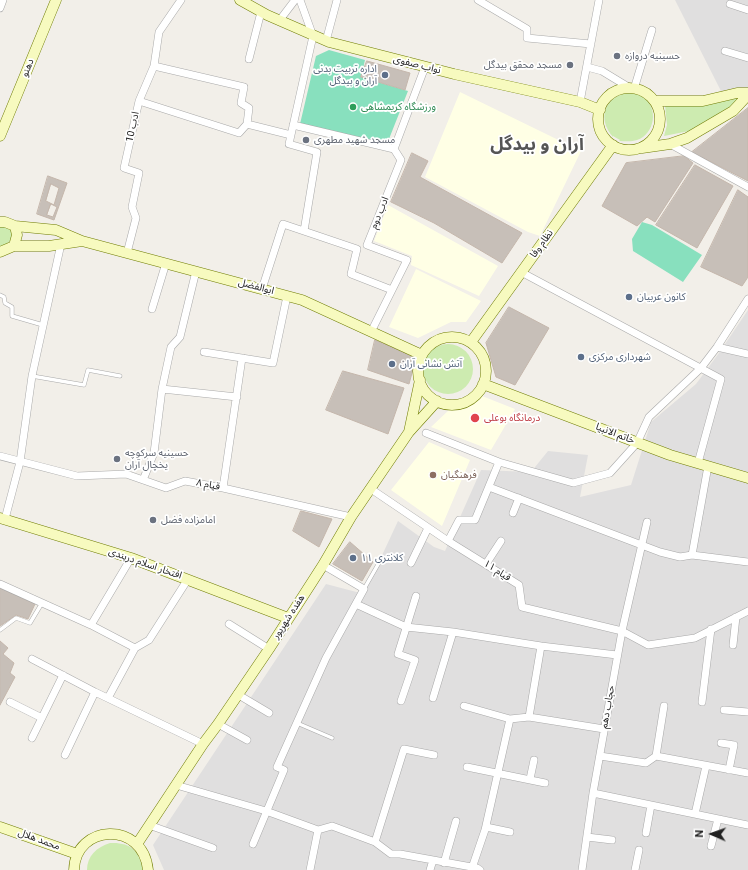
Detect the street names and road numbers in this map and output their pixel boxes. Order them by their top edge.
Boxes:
street label: نواب صفوی [392,53,442,77]
street label: دهنو [19,57,37,79]
street label: ادب 10 [124,111,142,143]
street label: ادب دوم [368,195,392,231]
street label: نظام وفا [528,228,556,260]
street label: ابوالفضل [237,276,275,298]
street label: خاتم الانبیا [594,421,636,447]
street label: قیام ۸ [195,477,221,493]
street label: افتخار اسلام دربندی [107,546,183,582]
street label: قیام ۱۱ [481,558,513,584]
street label: هفده شهریور [270,593,308,641]
street label: حجاب دهم [598,684,618,730]
street label: محمد هلال [16,827,62,853]

